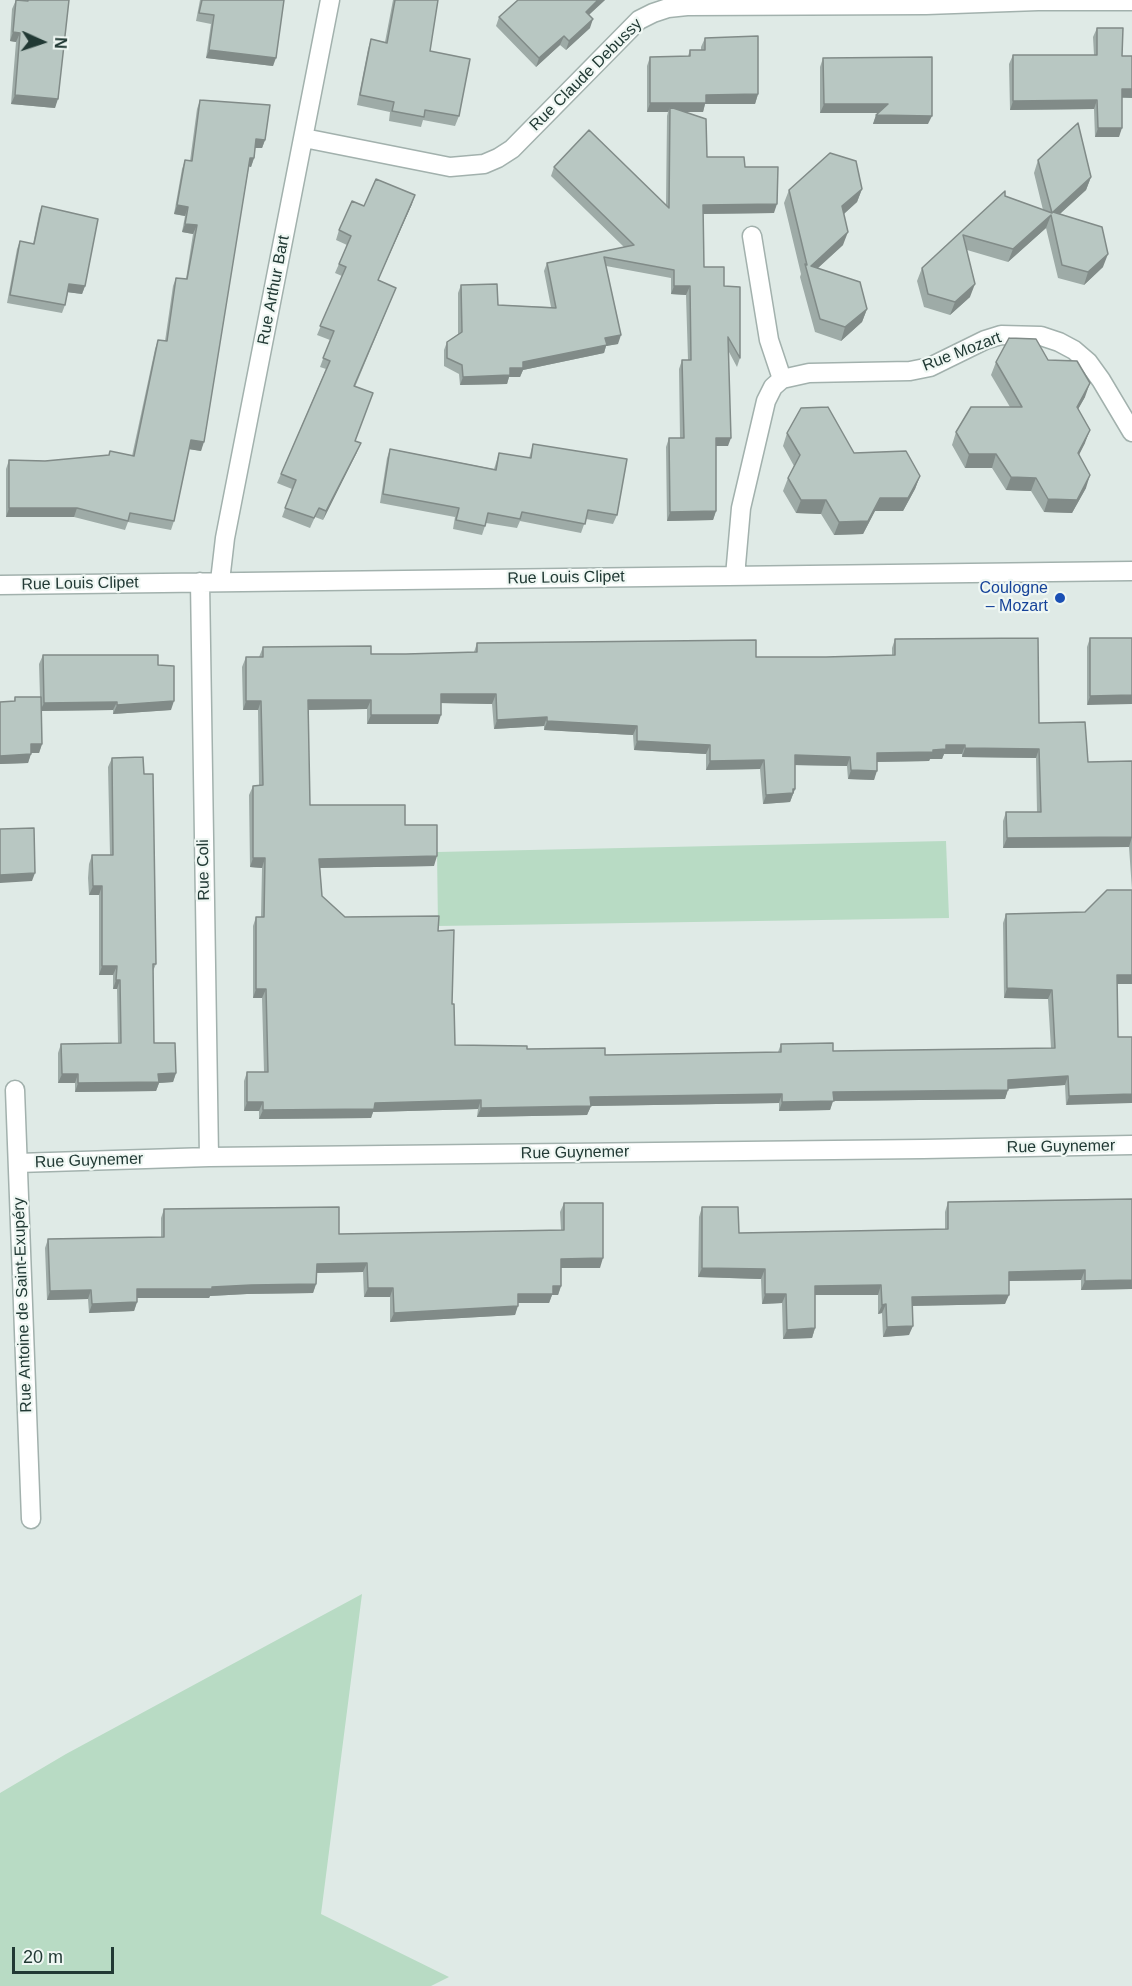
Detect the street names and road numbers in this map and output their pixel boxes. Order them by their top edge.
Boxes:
street label: Rue Claude Debussy [526,15,646,135]
street label: Rue Arthur Bart [254,234,294,346]
street label: Rue Mozart [920,328,1004,376]
street label: Rue Louis Clipet [507,567,625,589]
street label: Rue Louis Clipet [21,573,139,595]
street label: Rue Coli [194,839,214,901]
street label: Rue Guynemer [1007,1136,1115,1158]
street label: Rue Guynemer [521,1142,629,1164]
street label: Rue Guynemer [34,1150,144,1172]
street label: Rue Antoine de Saint-Exupéry [10,1197,36,1413]

